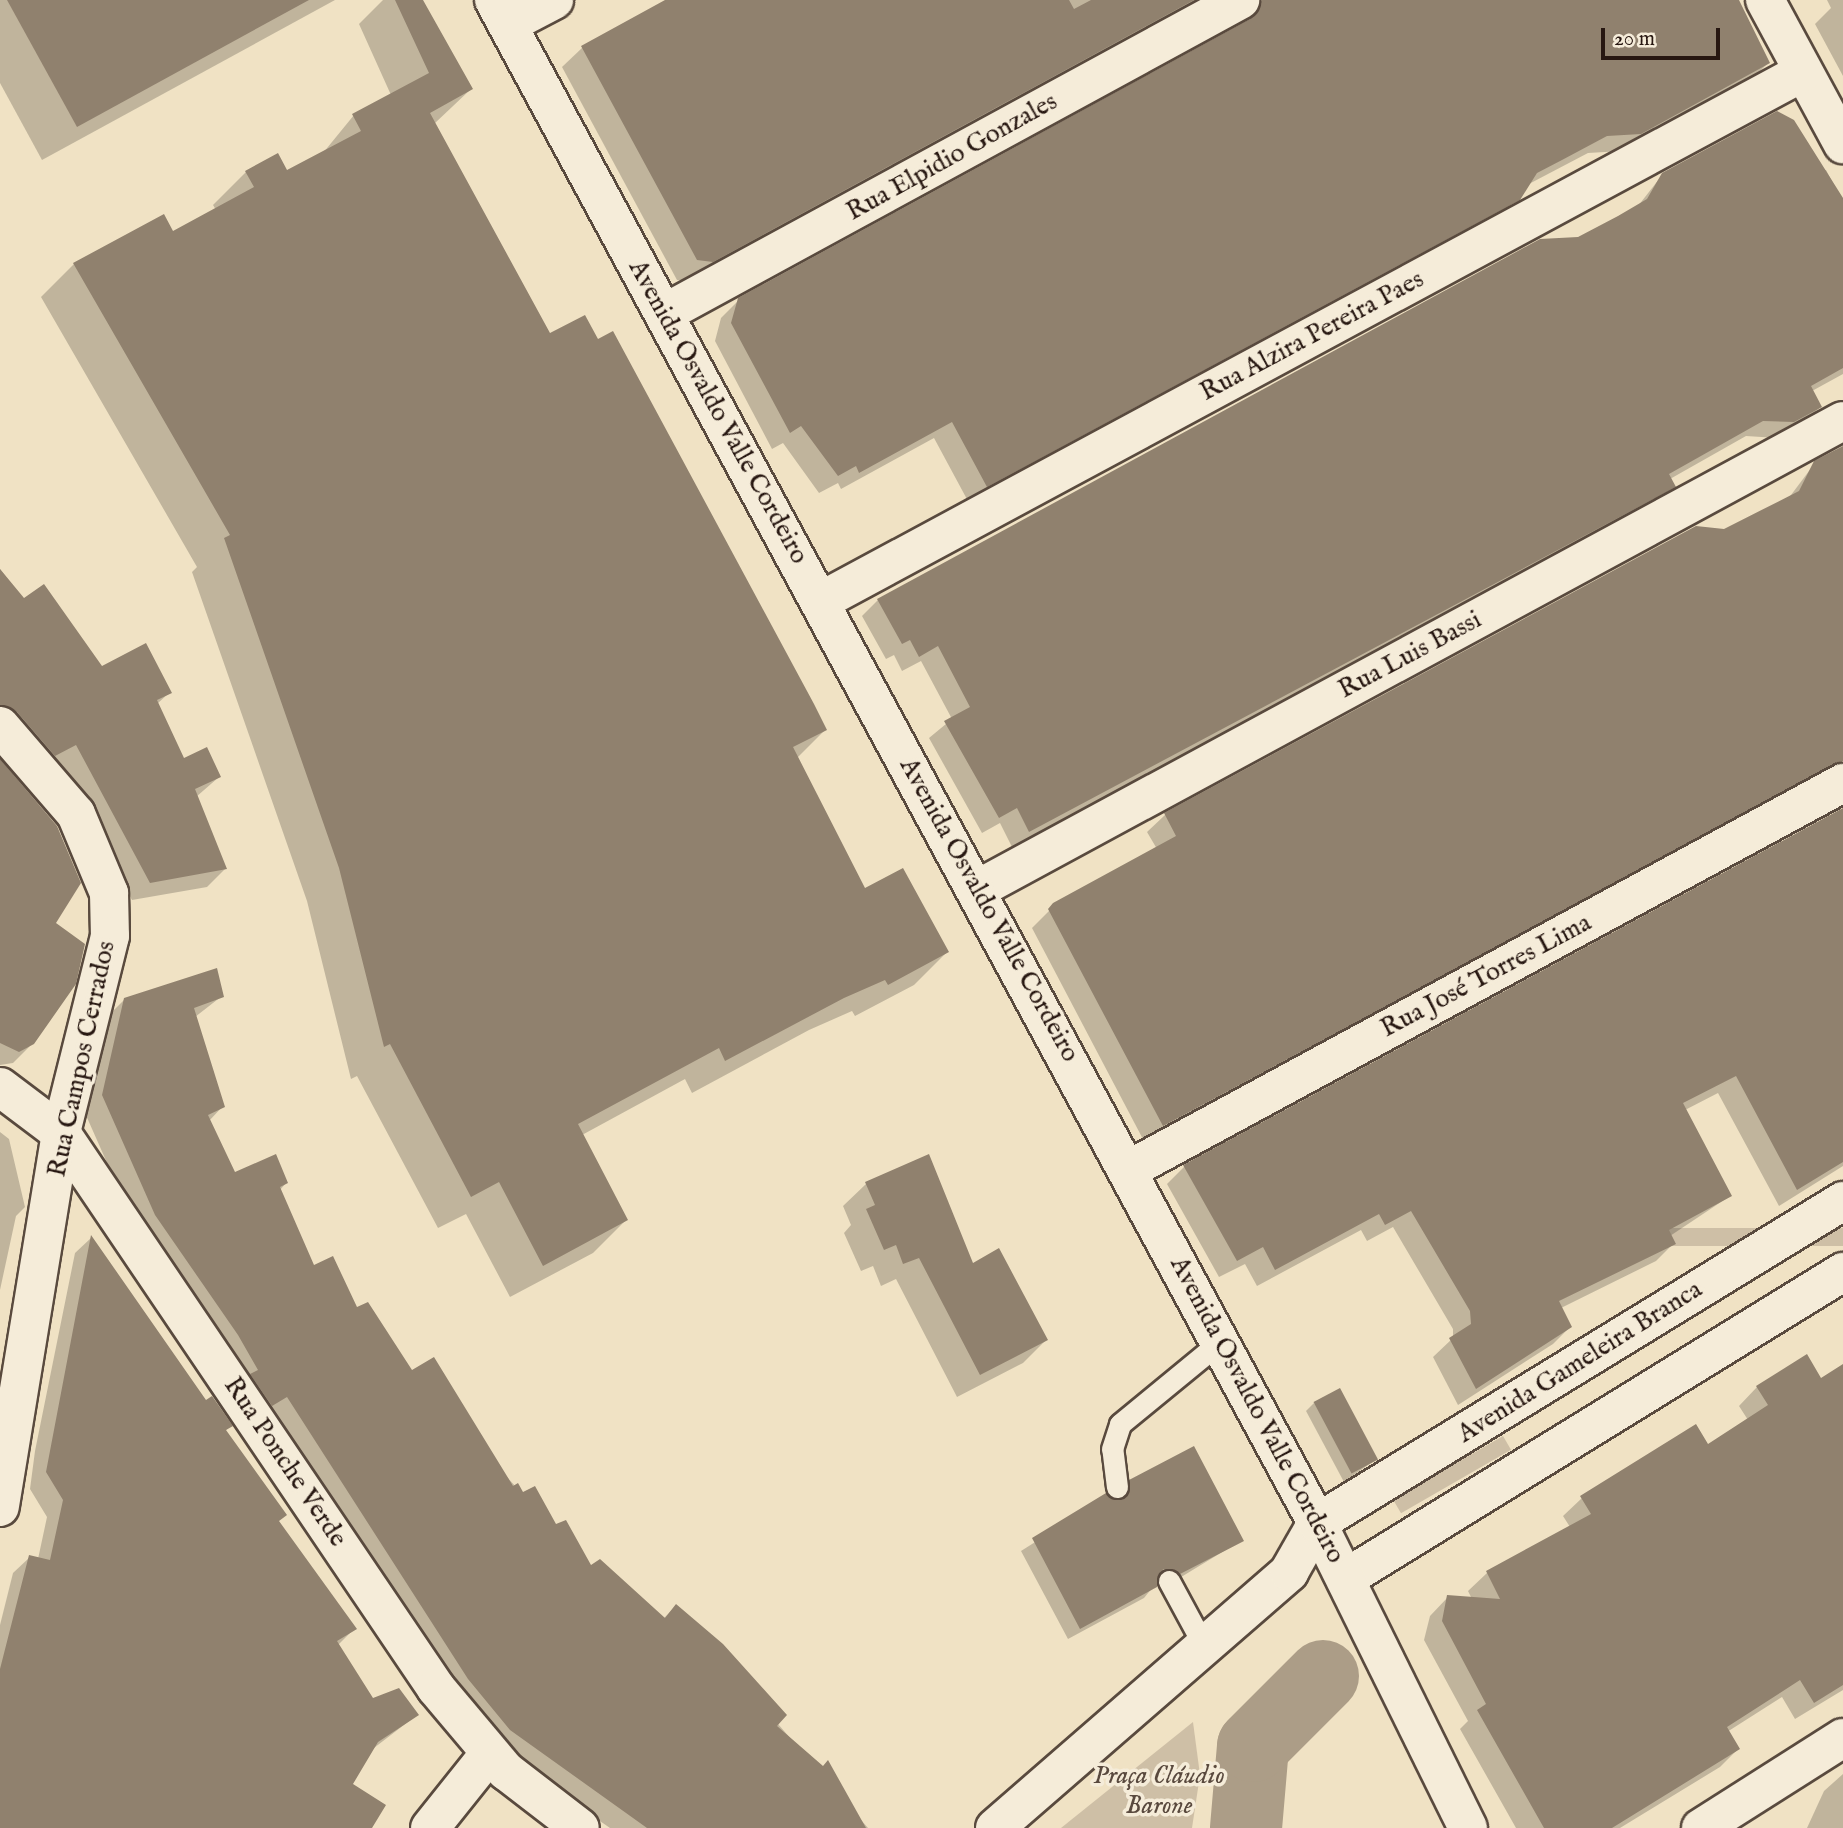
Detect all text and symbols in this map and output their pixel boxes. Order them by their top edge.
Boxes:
scale bar [1605,14,1724,58]
text: 20 m [1614,26,1655,53]
street label: Rua Elpidio Gonzales [841,86,1063,228]
street label: Avenida Osvaldo Valle Cordeiro [621,255,815,569]
street label: Rua Alzira Pereira Paes [1195,264,1429,408]
street label: Rua Luis Bassi [1333,604,1487,706]
street label: Avenida Osvaldo Valle Cordeiro [892,753,1086,1067]
street label: Rua José Torres Lima [1375,907,1597,1045]
street label: Rua Campos Cerrados [42,938,122,1180]
street label: Avenida Osvaldo Valle Cordeiro [1163,1251,1351,1569]
street label: Avenida Gameleira Branca [1452,1274,1708,1450]
street label: Rua Ponche Verde [217,1371,353,1553]
park label: Praça Cláudio Barone [1093,1760,1225,1822]

